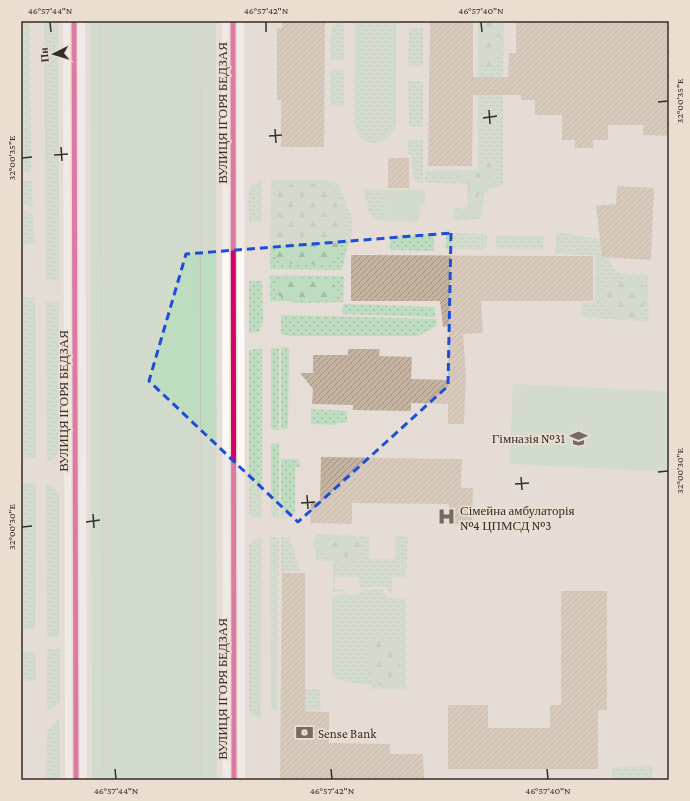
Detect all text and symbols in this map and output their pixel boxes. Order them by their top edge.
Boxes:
text: 46°57'44"N [28,5,73,16]
text: 46°57'42"N [244,5,289,16]
text: 46°57'40"N [458,5,504,16]
north arrow [34,34,74,74]
street label: ВУЛИЦЯ ІГОРЯ БЕДЗАЯ [215,42,230,184]
text: Пн [37,46,51,63]
text: 32°00'35"E [674,78,685,123]
text: 32°00'35"E [6,135,17,180]
street label: ВУЛИЦЯ ІГОРЯ БЕДЗАЯ [56,330,71,472]
school or university icon: Гімназія №31 [568,428,588,448]
place label: Гімназія №31 [492,431,565,446]
text: 32°00'30"E [674,448,685,494]
place label: Сімейна амбулаторія №4 ЦПМСД №3 [460,503,574,533]
text: 32°00'30"E [6,504,17,550]
hospital icon: Сімейна амбулаторія №4 ЦПМСД №3 [437,507,457,527]
street label: ВУЛИЦЯ ІГОРЯ БЕДЗАЯ [215,618,230,760]
bank icon: Sense Bank [295,723,315,743]
place label: Sense Bank [318,726,377,741]
text: 46°57'44"N [94,785,139,796]
text: 46°57'42"N [310,785,355,796]
text: 46°57'40"N [525,785,571,796]

